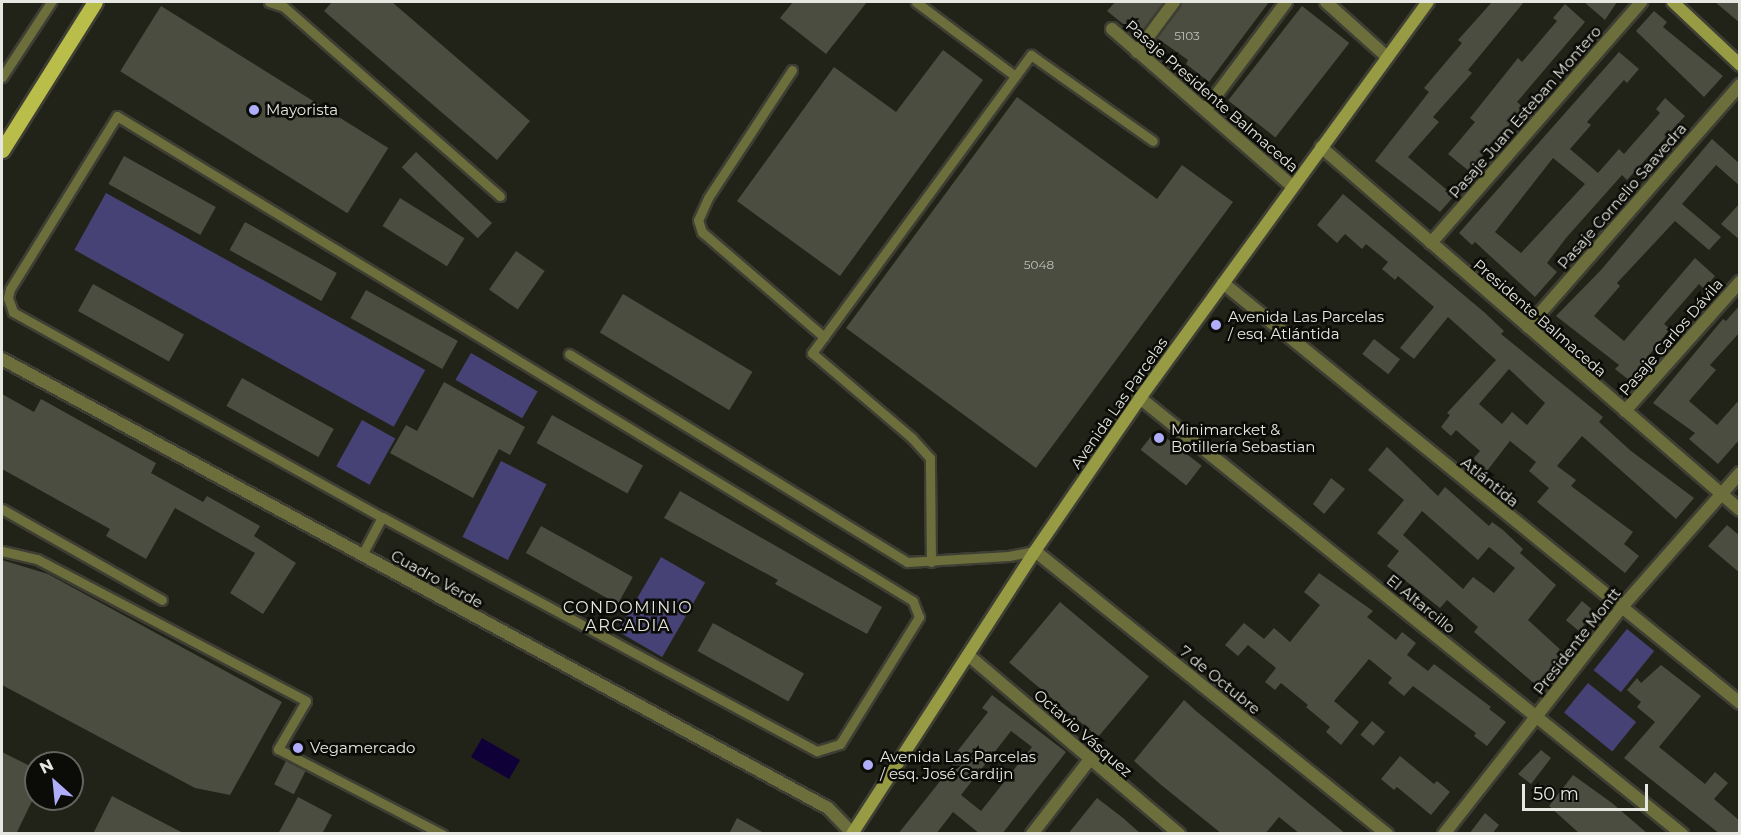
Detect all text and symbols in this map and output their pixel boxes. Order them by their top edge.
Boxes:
street label: Pasaje Presidente Balmaceda [1122,16,1302,176]
street label: Pasaje Juan Esteban Montero [1445,22,1605,202]
house number: 5103 [1174,29,1200,43]
place label: Mayorista [266,101,338,119]
marker: Mayorista [247,103,261,117]
street label: Pasaje Cornelio Saavedra [1554,120,1690,272]
street label: Presidente Balmaceda [1470,255,1610,381]
house number: 5048 [1024,258,1054,272]
street label: Pasaje Carlos Dávila [1615,275,1727,399]
place label: Avenida Las Parcelas / esq. Atlántida [1228,307,1384,342]
marker: Avenida Las Parcelas / esq. Atlántida [1209,318,1223,332]
street label: Avenida Las Parcelas [1067,334,1171,472]
place label: Minimarcket & Botillería Sebastian [1171,420,1315,455]
marker: Minimarcket & Botillería Sebastian [1152,431,1166,445]
street label: Atlántida [1458,453,1522,511]
street label: Cuadro Verde [388,546,486,612]
street label: El Altarcillo [1383,571,1459,637]
street label: Presidente Montt [1530,584,1624,698]
district label: CONDOMINIO ARCADIA [563,598,693,636]
street label: 7 de Octubre [1176,642,1264,718]
street label: Octavio Vásquez [1030,686,1136,780]
place label: Vegamercado [310,739,415,757]
marker: Vegamercado [291,741,305,755]
place label: Avenida Las Parcelas / esq. José Cardijn [880,747,1036,782]
north arrow [24,751,84,811]
text: N [36,755,57,778]
marker: Avenida Las Parcelas / esq. José Cardijn [861,758,875,772]
scale bar [1525,772,1651,810]
text: 50 m [1533,783,1579,805]

